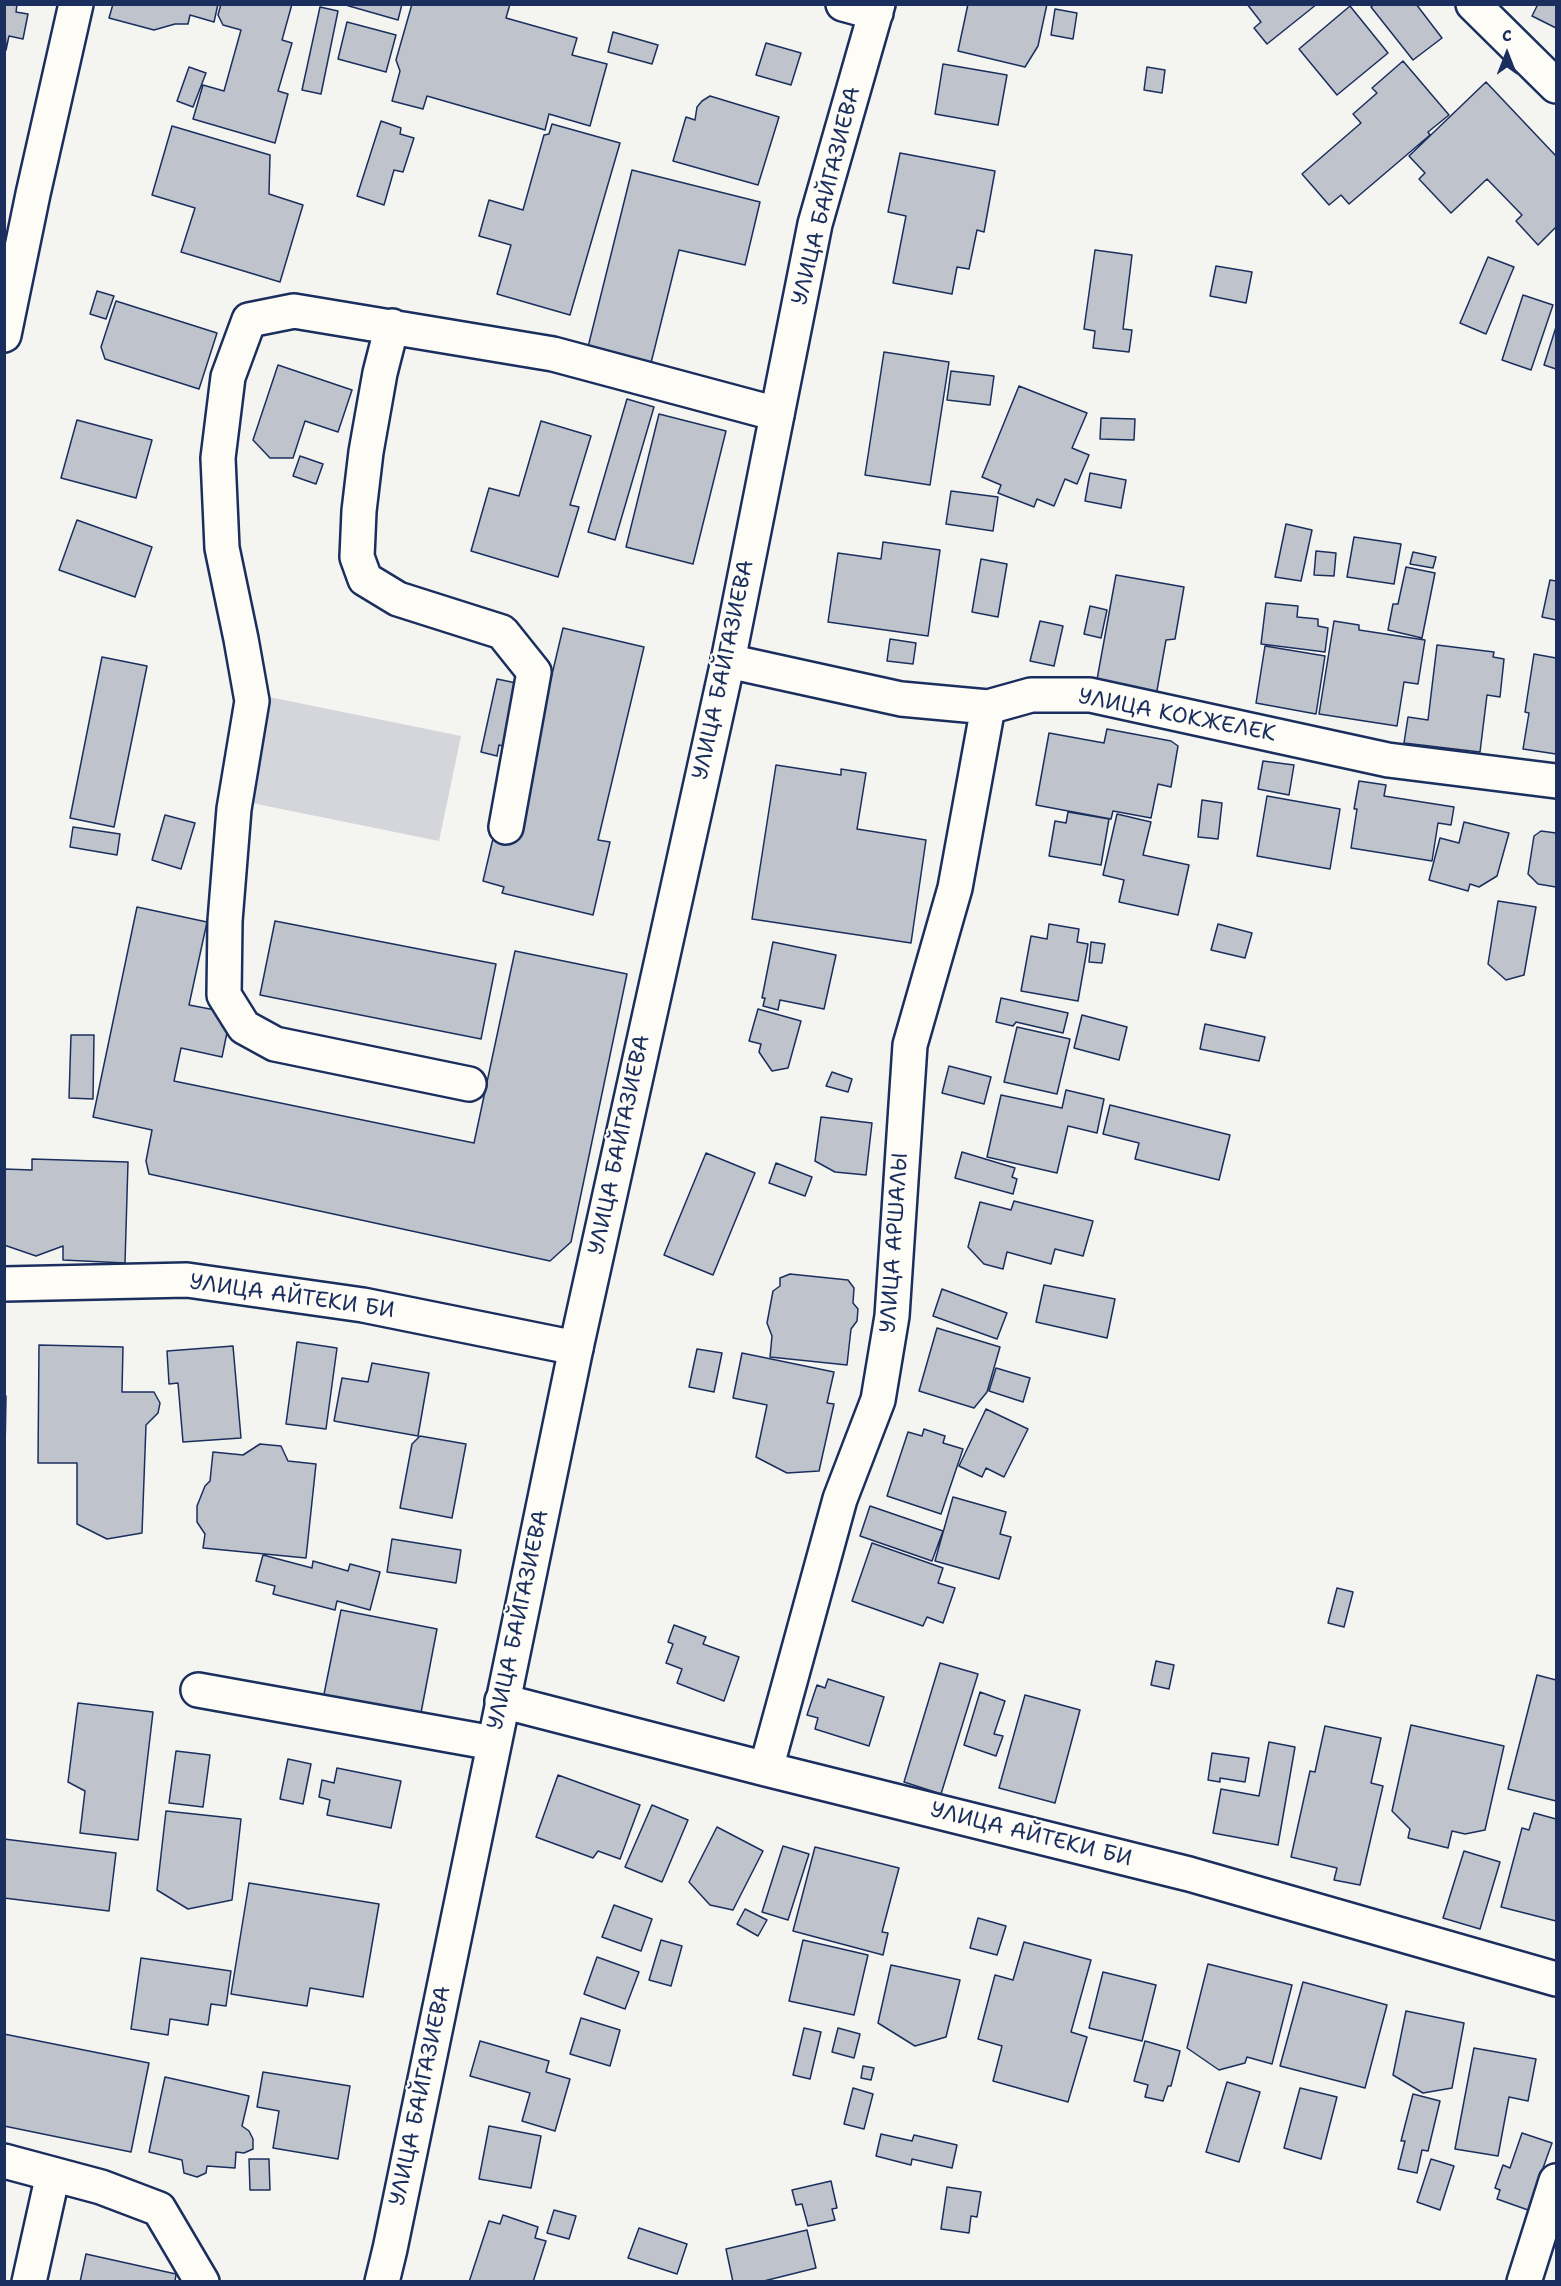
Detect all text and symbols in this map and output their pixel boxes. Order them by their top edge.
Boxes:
north arrow [1477,24,1537,84]
text: С [1502,25,1512,46]
street label: УЛИЦА БАЙГАЗИЕВА [787,84,867,308]
street label: УЛИЦА БАЙГАЗИЕВА [688,558,760,782]
street label: УЛИЦА КОКЖЕЛЕК [1076,684,1278,748]
street label: УЛИЦА БАЙГАЗИЕВА [584,1033,656,1257]
street label: УЛИЦА АРШАЛЫ [876,1152,914,1334]
street label: УЛИЦА АЙТЕКИ БИ [188,1270,396,1324]
street label: УЛИЦА БАЙГАЗИЕВА [483,1508,555,1732]
street label: УЛИЦА АЙТЕКИ БИ [928,1797,1134,1873]
street label: УЛИЦА БАЙГАЗИЕВА [385,1984,457,2208]

